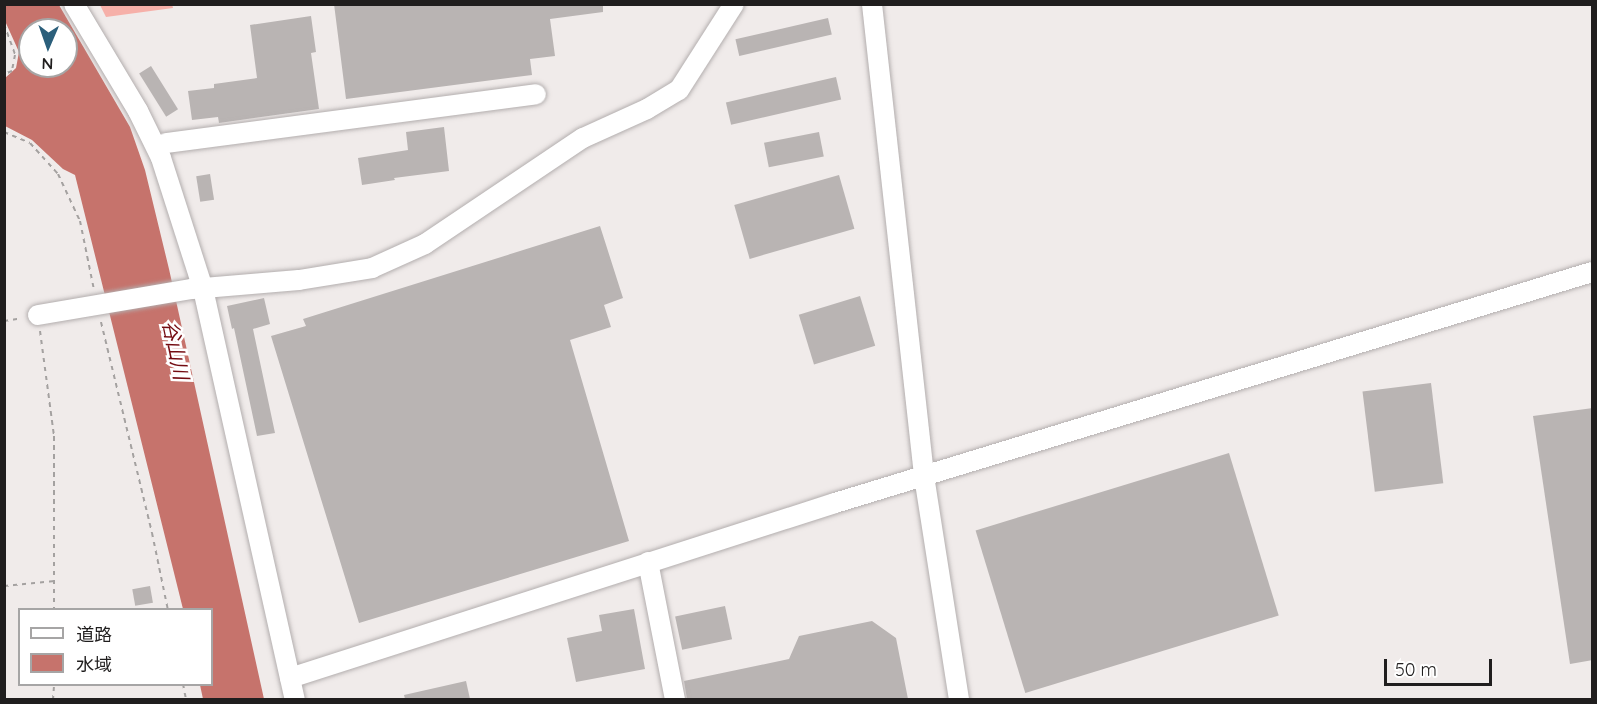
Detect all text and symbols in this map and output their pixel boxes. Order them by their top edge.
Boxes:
north arrow [18,18,78,78]
text: N [41,54,54,74]
water label: 谷山川 [158,318,194,382]
legend [18,608,213,686]
text: 道路 [76,623,112,646]
scale bar [1387,647,1495,685]
text: 水域 [76,653,112,676]
text: 50 m [1395,658,1437,681]

